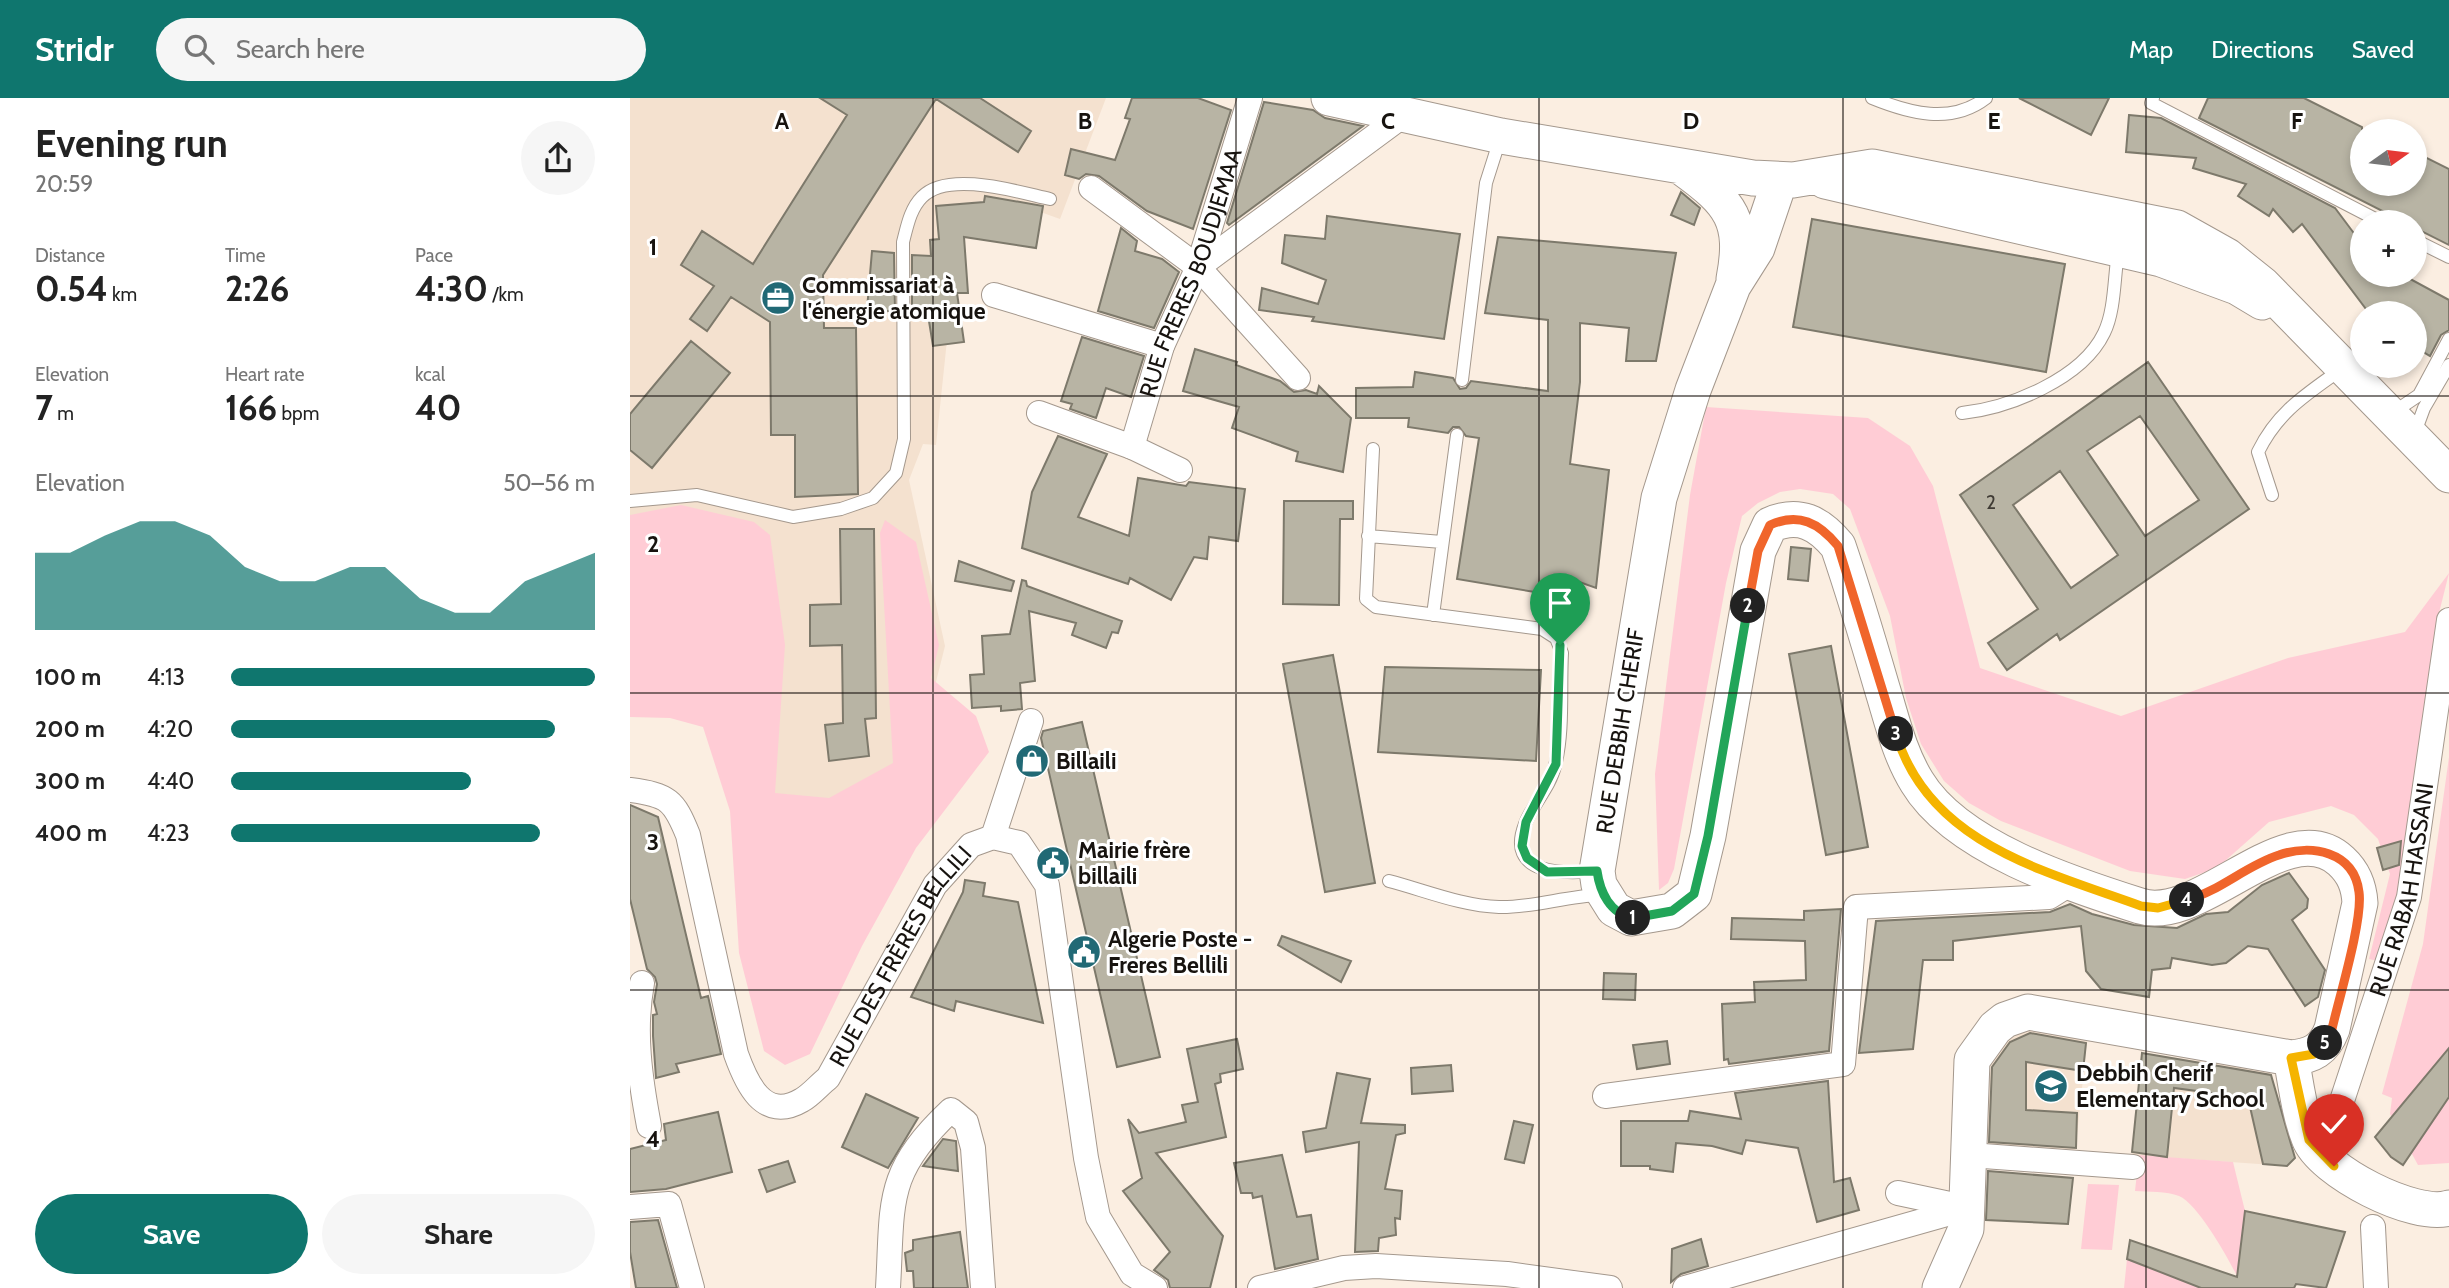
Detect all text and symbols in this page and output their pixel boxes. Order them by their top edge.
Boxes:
search box [156,18,646,81]
text: Stridr [35,29,114,69]
icon: search [180,30,218,68]
text: Search here [236,33,365,65]
text: Map [2129,35,2173,64]
text: Directions [2211,35,2314,64]
text: Saved [2352,35,2414,64]
text: A [775,107,790,135]
text: B [1078,107,1092,135]
text: C [1381,107,1395,135]
text: D [1683,107,1699,135]
text: E [1987,107,2001,135]
text: F [2291,107,2303,135]
north arrow [2350,119,2427,196]
map controls [2350,119,2427,378]
text: Evening run [35,120,228,167]
button: share [521,121,595,195]
street label: RUE FRERES BOUDJEMAA [1134,145,1248,401]
text: 20:59 [35,170,93,198]
button: + [2350,210,2427,287]
text: 1 [649,233,657,261]
text: Distance [35,244,105,267]
text: Time [225,244,265,267]
text: Pace [415,244,453,267]
text: 0.54 [35,267,108,310]
text: 2:26 [225,267,289,310]
text: 4:30 [415,267,488,310]
place label: Commissariat à l'énergie atomique [802,271,986,325]
office icon: Commissariat à l'énergie atomique [759,279,797,317]
text: km [108,283,137,306]
text: /km [488,283,524,306]
button: − [2350,301,2427,378]
text: Elevation [35,363,109,386]
text: Heart rate [225,363,305,386]
text: kcal [415,363,445,386]
text: 7 [35,386,53,429]
text: 166 [225,386,277,429]
text: 40 [415,386,461,429]
text: m [53,402,74,425]
text: bpm [277,402,319,425]
text: Elevation [35,469,125,497]
text: 50–56 m [503,469,595,497]
house number: 2 [1986,491,1996,514]
text: 2 [647,530,659,558]
pin [1530,573,1590,645]
icon: arrive [1541,584,1579,622]
pin: 2 [1730,588,1766,624]
text: 2 [1742,594,1753,617]
street label: RUE DEBBIH CHERIF [1590,626,1650,836]
text: 100 m [35,663,101,691]
text: 4:13 [147,663,185,691]
text: 200 m [35,715,105,743]
text: 4:20 [147,715,193,743]
pin: 3 [1878,716,1914,752]
text: 3 [1890,722,1901,745]
shop icon: Billaili [1013,742,1051,780]
place label: Billaili [1056,747,1116,775]
text: 300 m [35,767,105,795]
text: 4:40 [147,767,194,795]
street label: RUE RABAH HASSANI [2363,781,2439,1000]
text: 400 m [35,819,107,847]
text: 4:23 [147,819,190,847]
text: 3 [647,828,659,856]
place label: Mairie frère billaili [1078,836,1191,890]
street label: RUE DES FRÈRES BELLILI [823,840,977,1071]
public building icon: Mairie frère billaili [1034,844,1072,882]
pin: 4 [2170,882,2204,918]
text: 4 [2181,888,2192,911]
pin: 1 [1616,900,1650,936]
text: 1 [1629,906,1636,929]
place label: Algerie Poste - Freres Bellili [1108,925,1252,979]
public building icon: Algerie Poste - Freres Bellili [1065,933,1103,971]
pin: 5 [2308,1026,2342,1060]
text: 5 [2319,1031,2330,1054]
place label: Debbih Cherif Elementary School [2076,1059,2264,1113]
school or university icon: Debbih Cherif Elementary School [2032,1067,2070,1105]
pin [2304,1094,2364,1166]
icon: check [2315,1105,2353,1143]
text: 4 [646,1125,660,1153]
button: Save [35,1194,308,1274]
button: Share [322,1194,595,1274]

